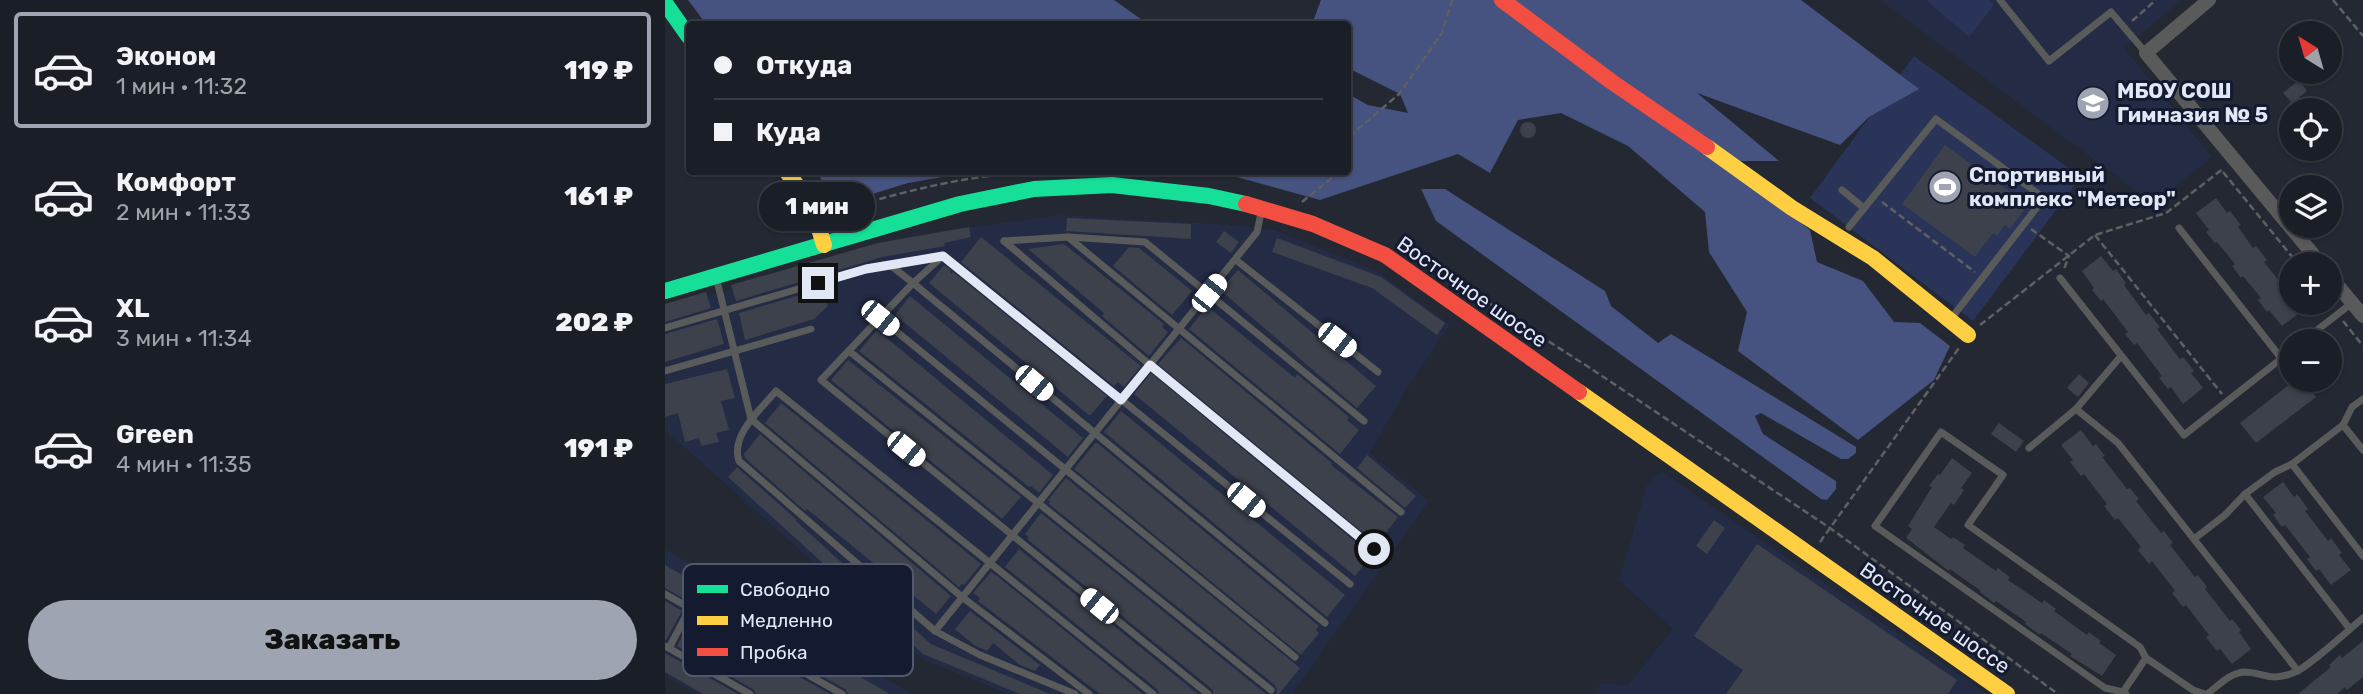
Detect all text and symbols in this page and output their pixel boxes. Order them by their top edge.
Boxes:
north arrow [2279,21,2341,84]
map controls [2279,21,2342,392]
icon: car [32,39,95,102]
text: Эконом [116,41,216,72]
text: Откуда [756,50,852,81]
text: 119 ₽ [564,55,633,86]
text: 1 мин · 11:32 [116,72,247,100]
place label: МБОУ СОШ Гимназия № 5 [2117,78,2268,127]
school or university icon: МБОУ СОШ Гимназия № 5 [2074,84,2112,122]
button: locate [2279,98,2342,161]
text: Куда [756,117,821,148]
place label: Спортивный комплекс "Метеор" [1969,162,2176,211]
icon: car [32,165,95,228]
text: Комфорт [116,167,236,198]
sports icon: Спортивный комплекс "Метеор" [1926,168,1964,206]
button: layers [2279,175,2342,238]
text: 161 ₽ [564,181,633,212]
callout: 1 мин [760,182,876,230]
text: 1 мин [785,192,849,220]
text: 2 мин · 11:33 [116,198,251,226]
street label: Восточное шоссе [1392,230,1552,353]
button: + [2279,252,2342,315]
route end [802,267,834,299]
car [1188,270,1231,316]
icon: car [32,291,95,354]
text: XL [116,293,149,324]
car [858,297,903,339]
text: 202 ₽ [555,307,633,338]
car [1314,319,1361,361]
text: 3 мин · 11:34 [116,324,252,352]
button: − [2279,329,2342,392]
car [1012,361,1057,405]
icon: car [32,417,95,480]
text: Green [116,419,194,450]
car [884,428,929,470]
text: 191 ₽ [564,433,633,464]
text: 4 мин · 11:35 [116,450,252,478]
car [1224,479,1269,521]
route start [1358,533,1390,565]
street label: Восточное шоссе [1855,556,2015,679]
legend [683,564,913,676]
text: Свободно [740,578,830,601]
car [1077,585,1122,627]
button: Заказать [28,600,637,680]
text: Медленно [740,609,833,632]
text: Пробка [740,641,808,664]

